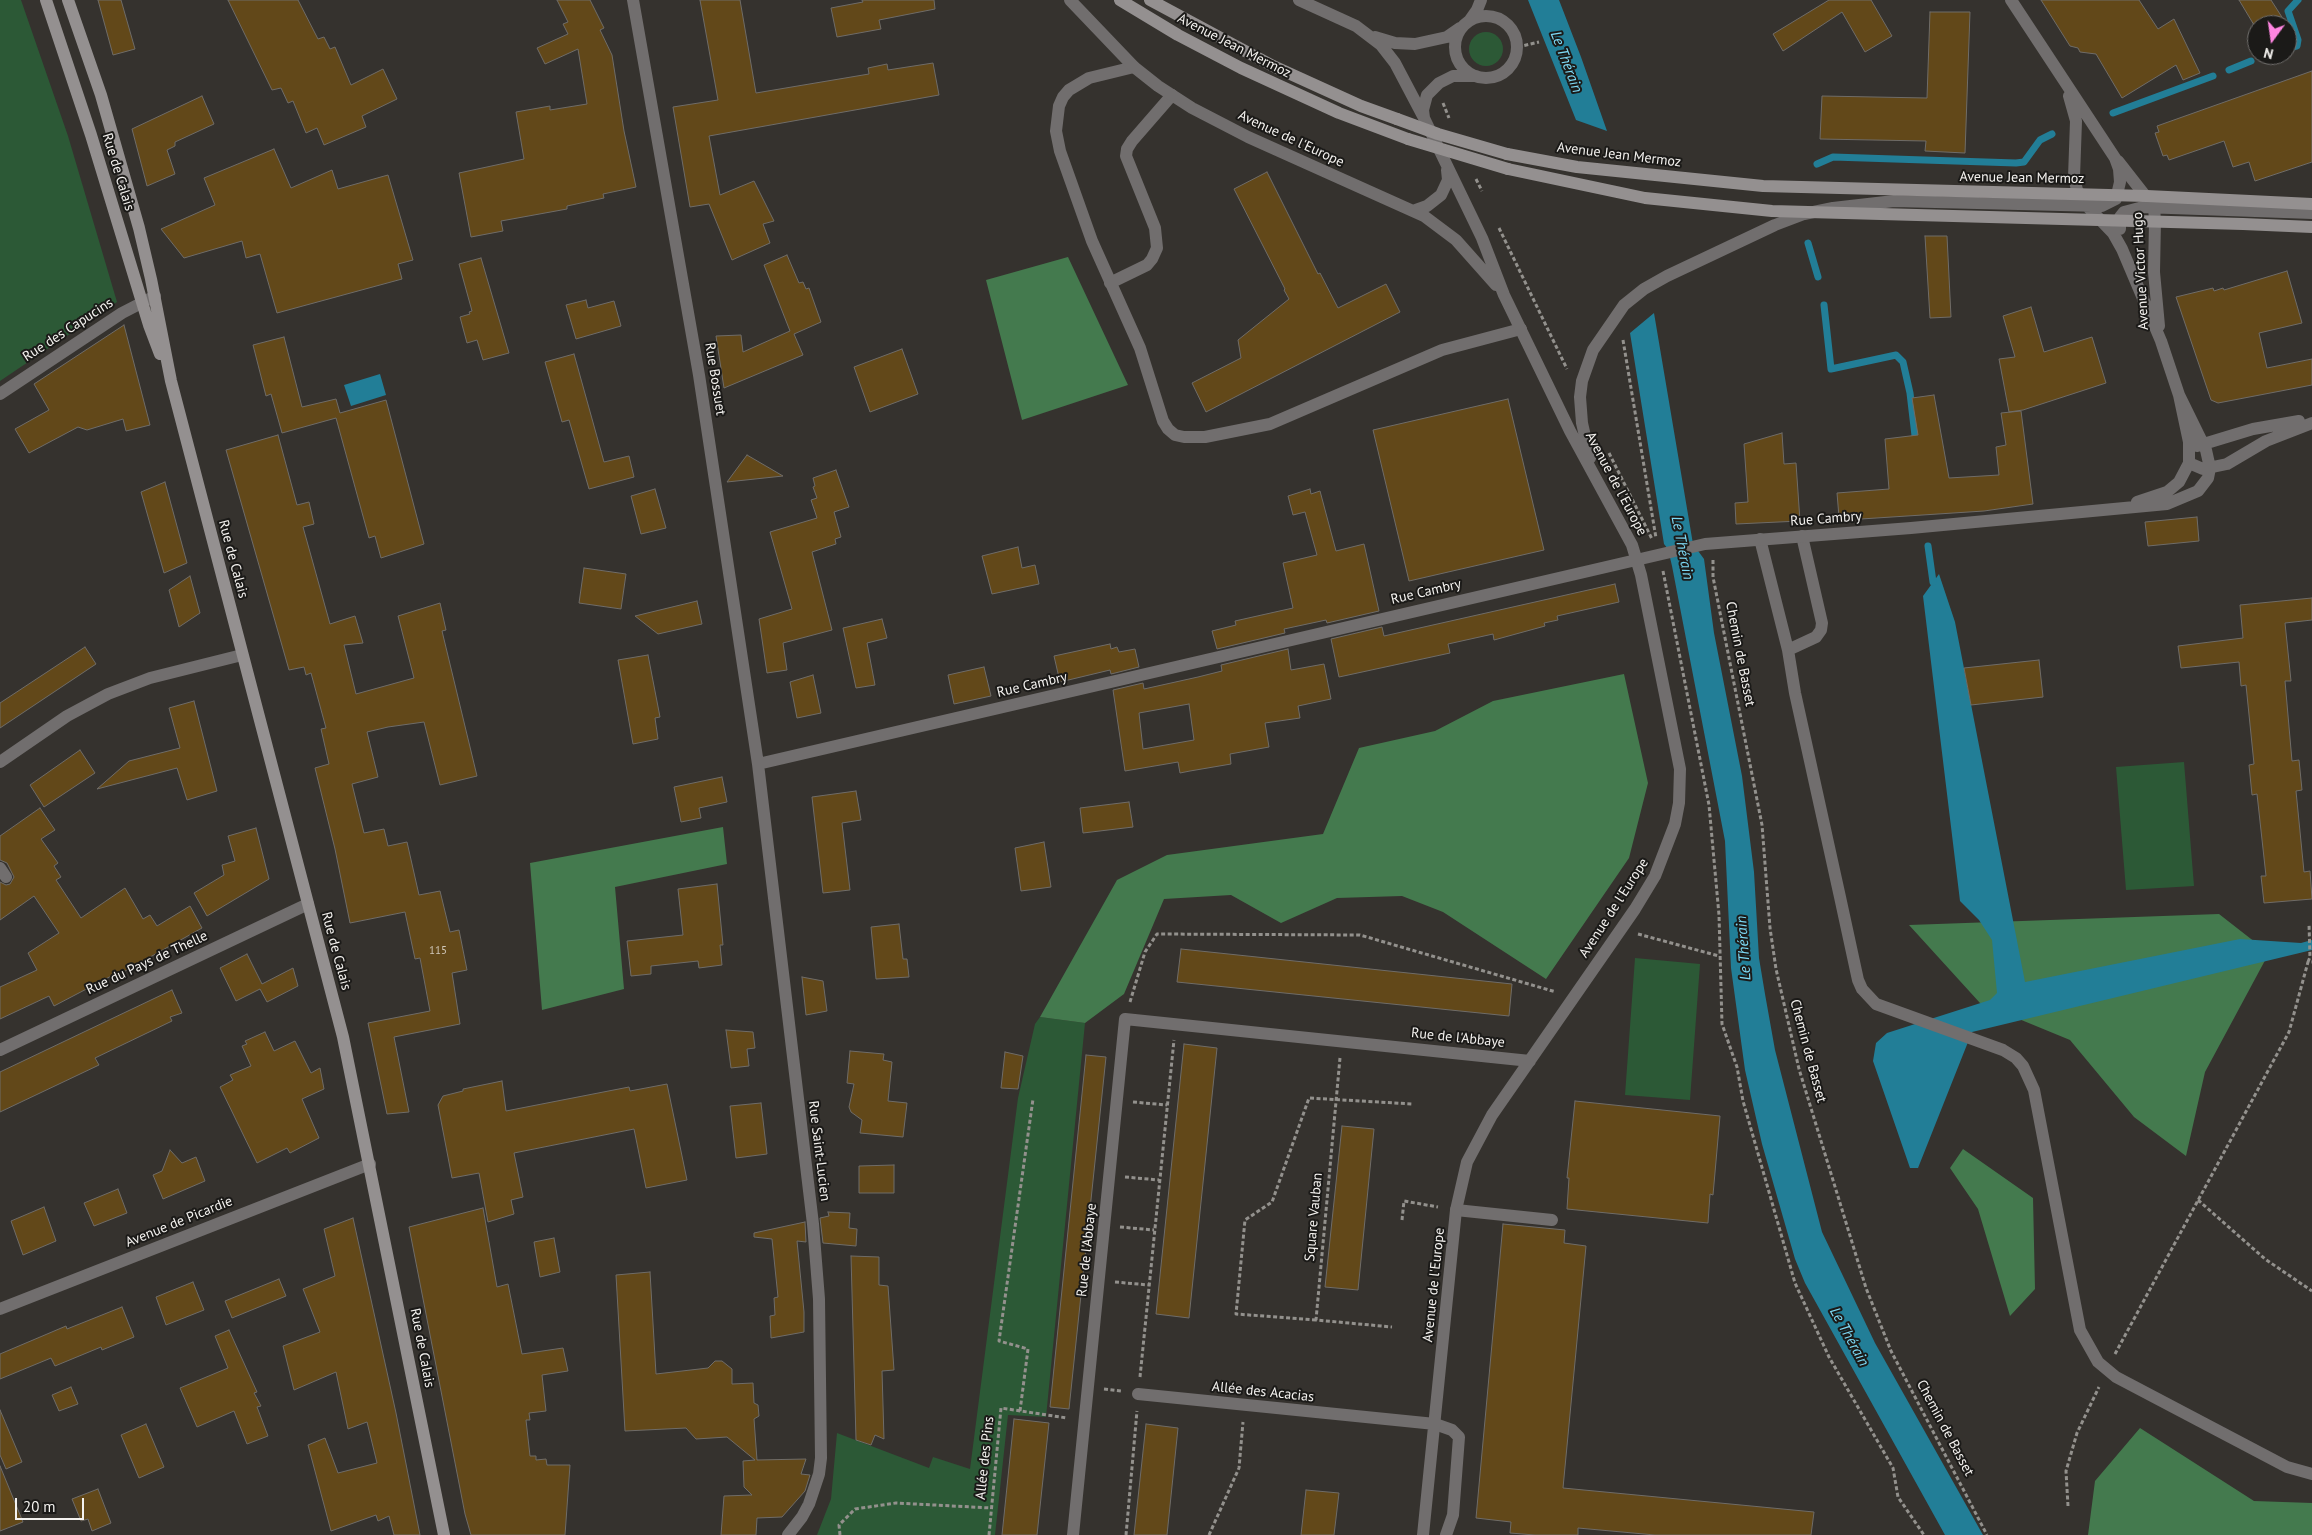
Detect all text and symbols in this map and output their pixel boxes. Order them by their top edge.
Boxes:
street label: Avenue Jean Mermoz [1175,10,1293,82]
north arrow [2247,15,2297,65]
water label: Le Thérain [1546,29,1586,95]
text: N [2262,44,2275,63]
street label: Avenue de l'Europe [1235,107,1347,171]
street label: Rue de Calais [98,131,138,213]
street label: Avenue Jean Mermoz [1556,139,1682,171]
street label: Avenue Jean Mermoz [1959,169,2085,187]
street label: Avenue Victor Hugo [2130,212,2152,330]
street label: Rue des Capucins [20,295,116,365]
street label: Rue Bossuet [701,341,729,417]
street label: Avenue de l'Europe [1582,429,1650,539]
street label: Rue Cambry [1790,508,1862,530]
water label: Le Thérain [1667,515,1697,581]
street label: Rue de Calais [214,518,252,600]
street label: Rue Cambry [1389,576,1463,608]
street label: Chemin de Basset [1722,600,1758,708]
street label: Rue Cambry [995,669,1069,701]
street label: Avenue de l'Europe [1576,855,1652,961]
street label: Rue de Calais [317,910,355,992]
water label: Le Thérain [1733,915,1755,981]
street label: Rue du Pays de Thelle [84,927,210,999]
house number: 115 [429,944,447,958]
street label: Chemin de Basset [1786,997,1830,1105]
street label: Rue de l'Abbaye [1410,1025,1506,1051]
street label: Rue Saint-Lucien [805,1100,833,1202]
street label: Square Vauban [1302,1172,1326,1262]
street label: Avenue de Picardie [123,1193,235,1251]
street label: Rue de l'Abbaye [1074,1202,1100,1298]
street label: Avenue de l'Europe [1420,1227,1448,1343]
water label: Le Thérain [1825,1304,1873,1370]
street label: Rue de Calais [406,1307,438,1389]
street label: Chemin de Basset [1913,1377,1977,1479]
street label: Allée des Acacias [1211,1378,1315,1406]
street label: Allée des Pins [972,1416,998,1500]
scale bar [18,1488,86,1520]
text: 20 m [23,1497,56,1516]

